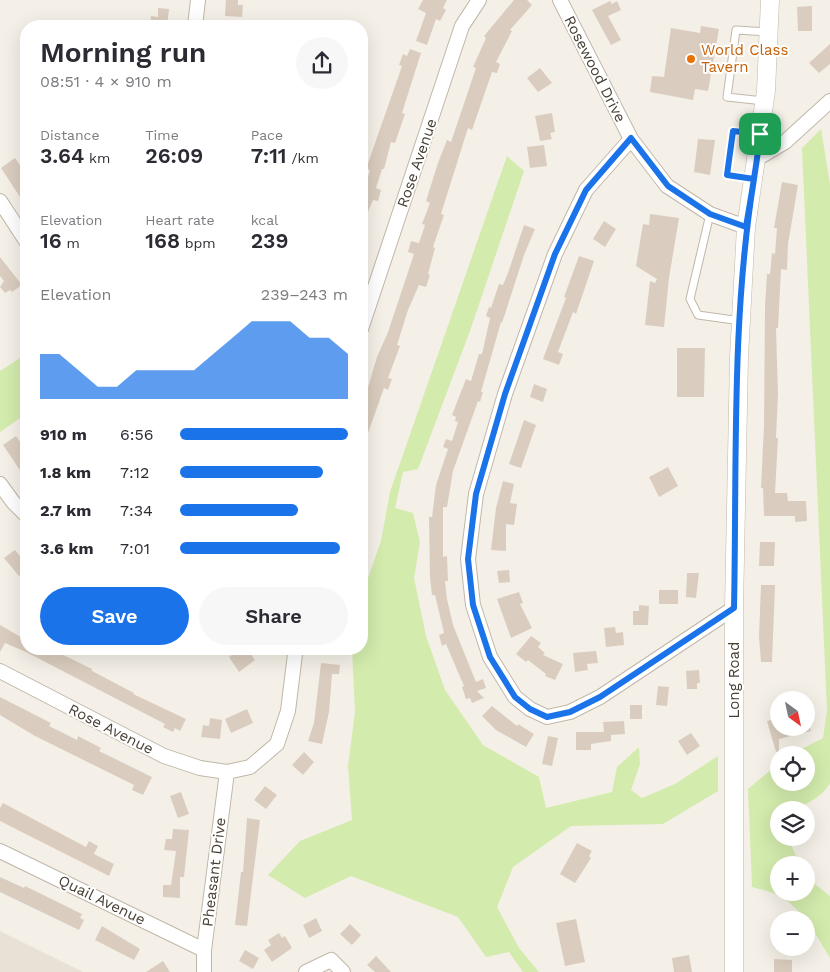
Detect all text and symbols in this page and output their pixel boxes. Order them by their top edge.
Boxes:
street label: Rosewood Drive [560,13,630,125]
text: Morning run [40,36,206,69]
button: share [296,37,348,89]
place label: World Class Tavern [701,41,788,76]
marker: World Class Tavern [685,53,697,65]
text: 08:51 · 4 × 910 m [40,72,172,91]
pin [739,113,781,155]
street label: Rose Avenue [393,116,441,210]
icon: arrive [746,120,774,148]
text: Distance [40,127,100,143]
text: Time [145,127,179,143]
text: Pace [251,127,283,143]
text: 3.64 [40,143,84,168]
text: 26:09 [145,143,203,168]
text: 7:11 [251,143,287,168]
text: km [84,150,110,166]
text: /km [287,150,319,166]
text: Elevation [40,212,103,228]
text: Heart rate [145,212,215,228]
text: kcal [251,212,278,228]
text: 16 [40,228,62,253]
text: 168 [145,228,180,253]
text: 239 [251,228,288,253]
text: m [62,235,80,251]
text: bpm [180,235,216,251]
text: Elevation [40,285,111,304]
text: 239–243 m [261,285,348,304]
text: 910 m [40,425,87,444]
text: 6:56 [120,425,154,444]
text: 1.8 km [40,463,91,482]
text: 7:12 [120,463,149,482]
text: 2.7 km [40,501,91,520]
text: 7:34 [120,501,153,520]
text: 3.6 km [40,539,93,558]
text: 7:01 [120,539,150,558]
button: Save [40,587,189,645]
button: Share [199,587,348,645]
street label: Long Road [725,642,743,718]
north arrow [770,691,815,736]
map controls [770,691,815,956]
street label: Rose Avenue [66,700,156,758]
button: locate [770,746,815,791]
button: layers [770,801,815,846]
street label: Pheasant Drive [198,816,230,928]
button: + [770,856,815,901]
street label: Quail Avenue [56,871,148,929]
button: − [770,911,815,956]

